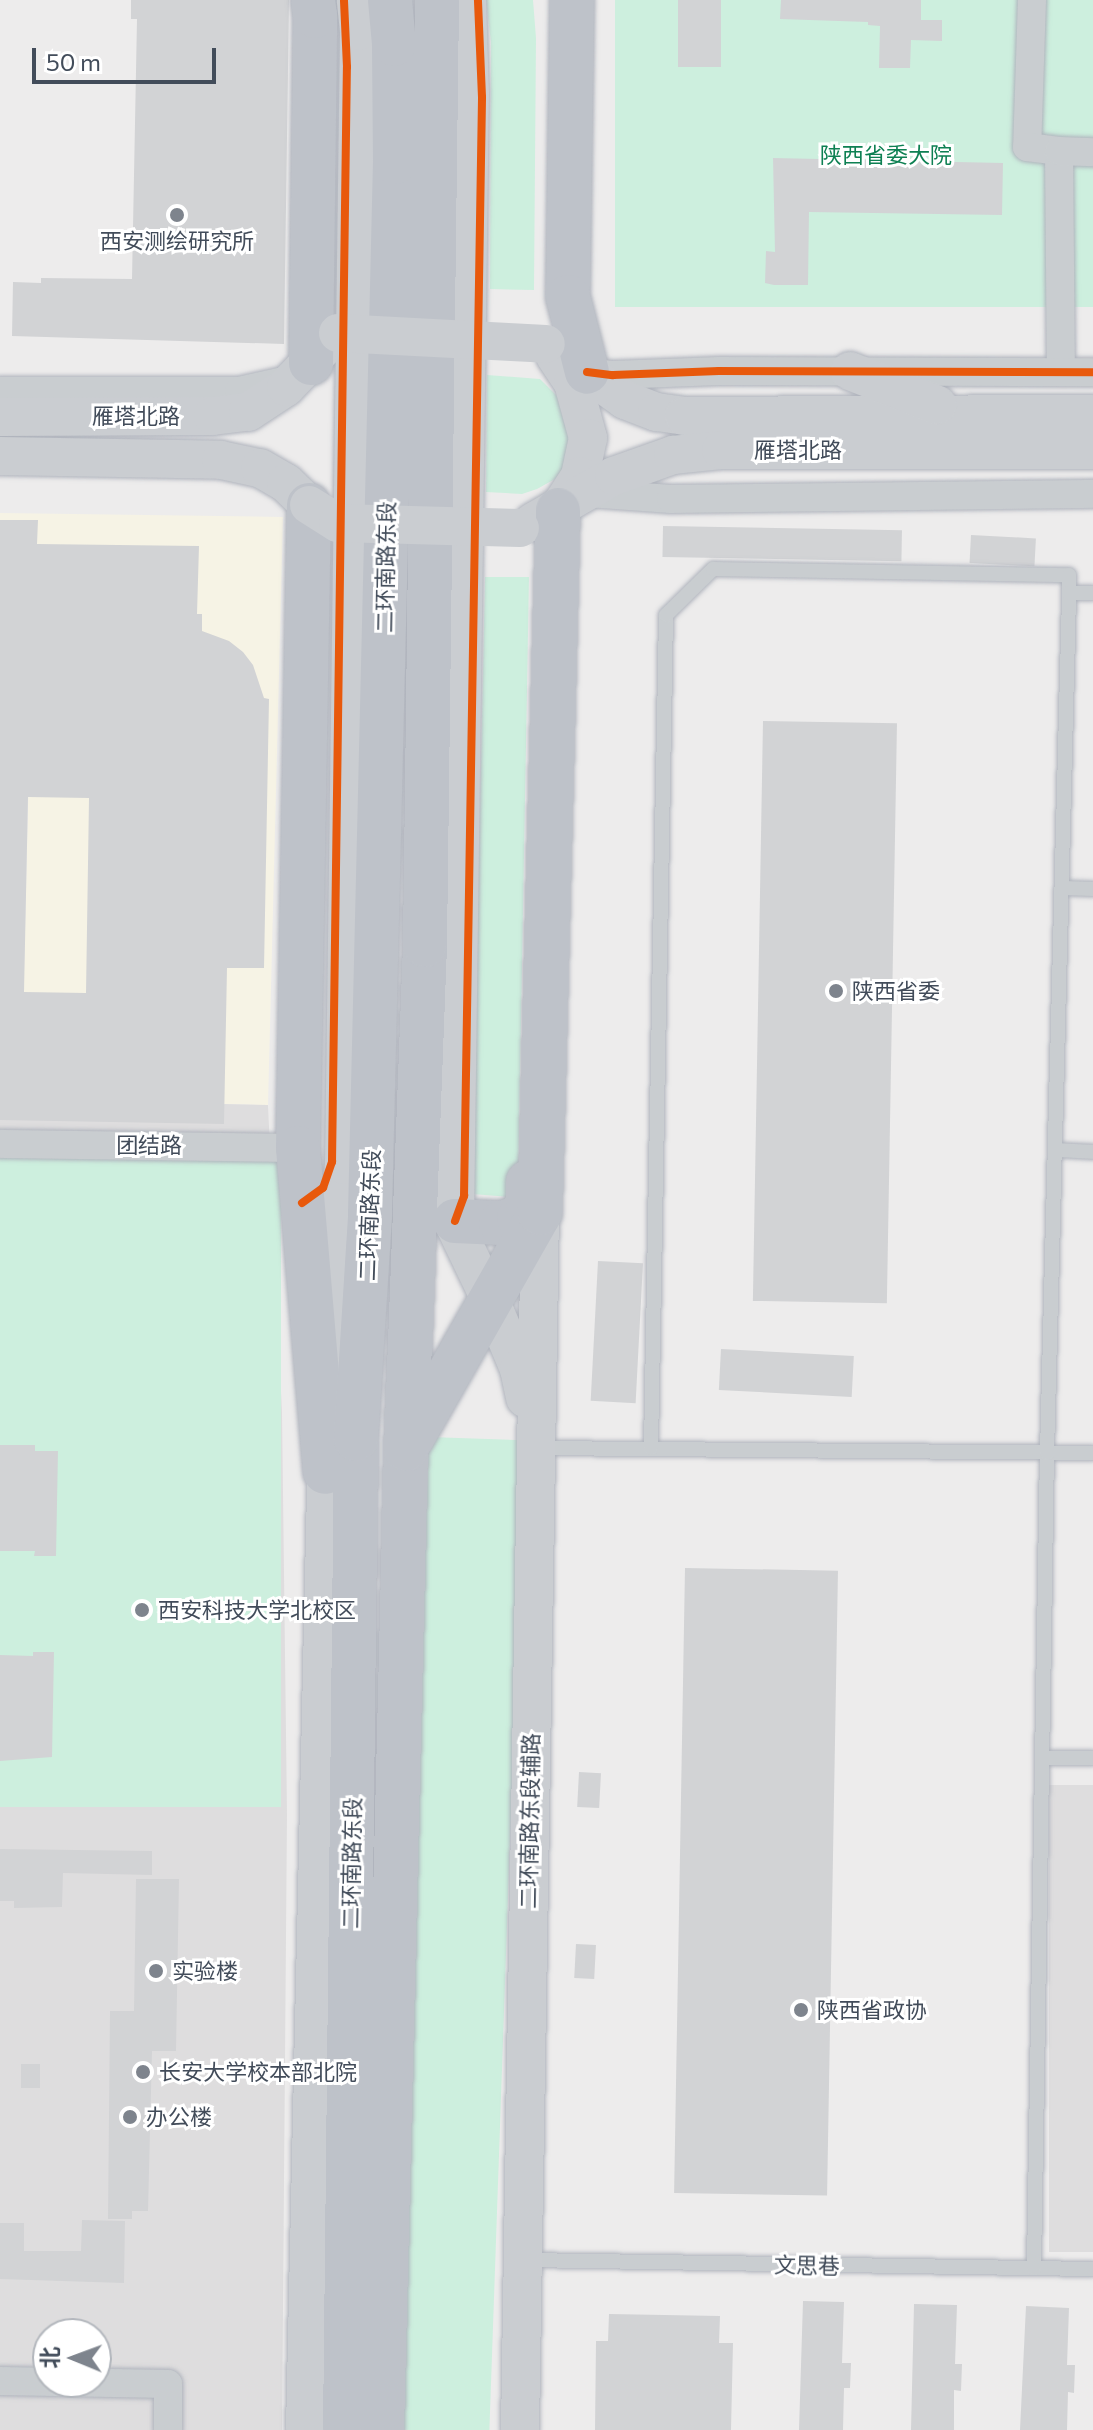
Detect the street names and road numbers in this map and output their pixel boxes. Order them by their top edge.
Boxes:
street label: 雁塔北路 [92,403,180,429]
street label: 雁塔北路 [754,437,842,463]
street label: 二环南路东段 [371,501,399,633]
street label: 团结路 [116,1132,182,1158]
street label: 二环南路东段 [354,1149,384,1281]
street label: 二环南路东段辅路 [514,1733,544,1909]
street label: 二环南路东段 [337,1797,365,1929]
street label: 文思巷 [774,2251,840,2279]

